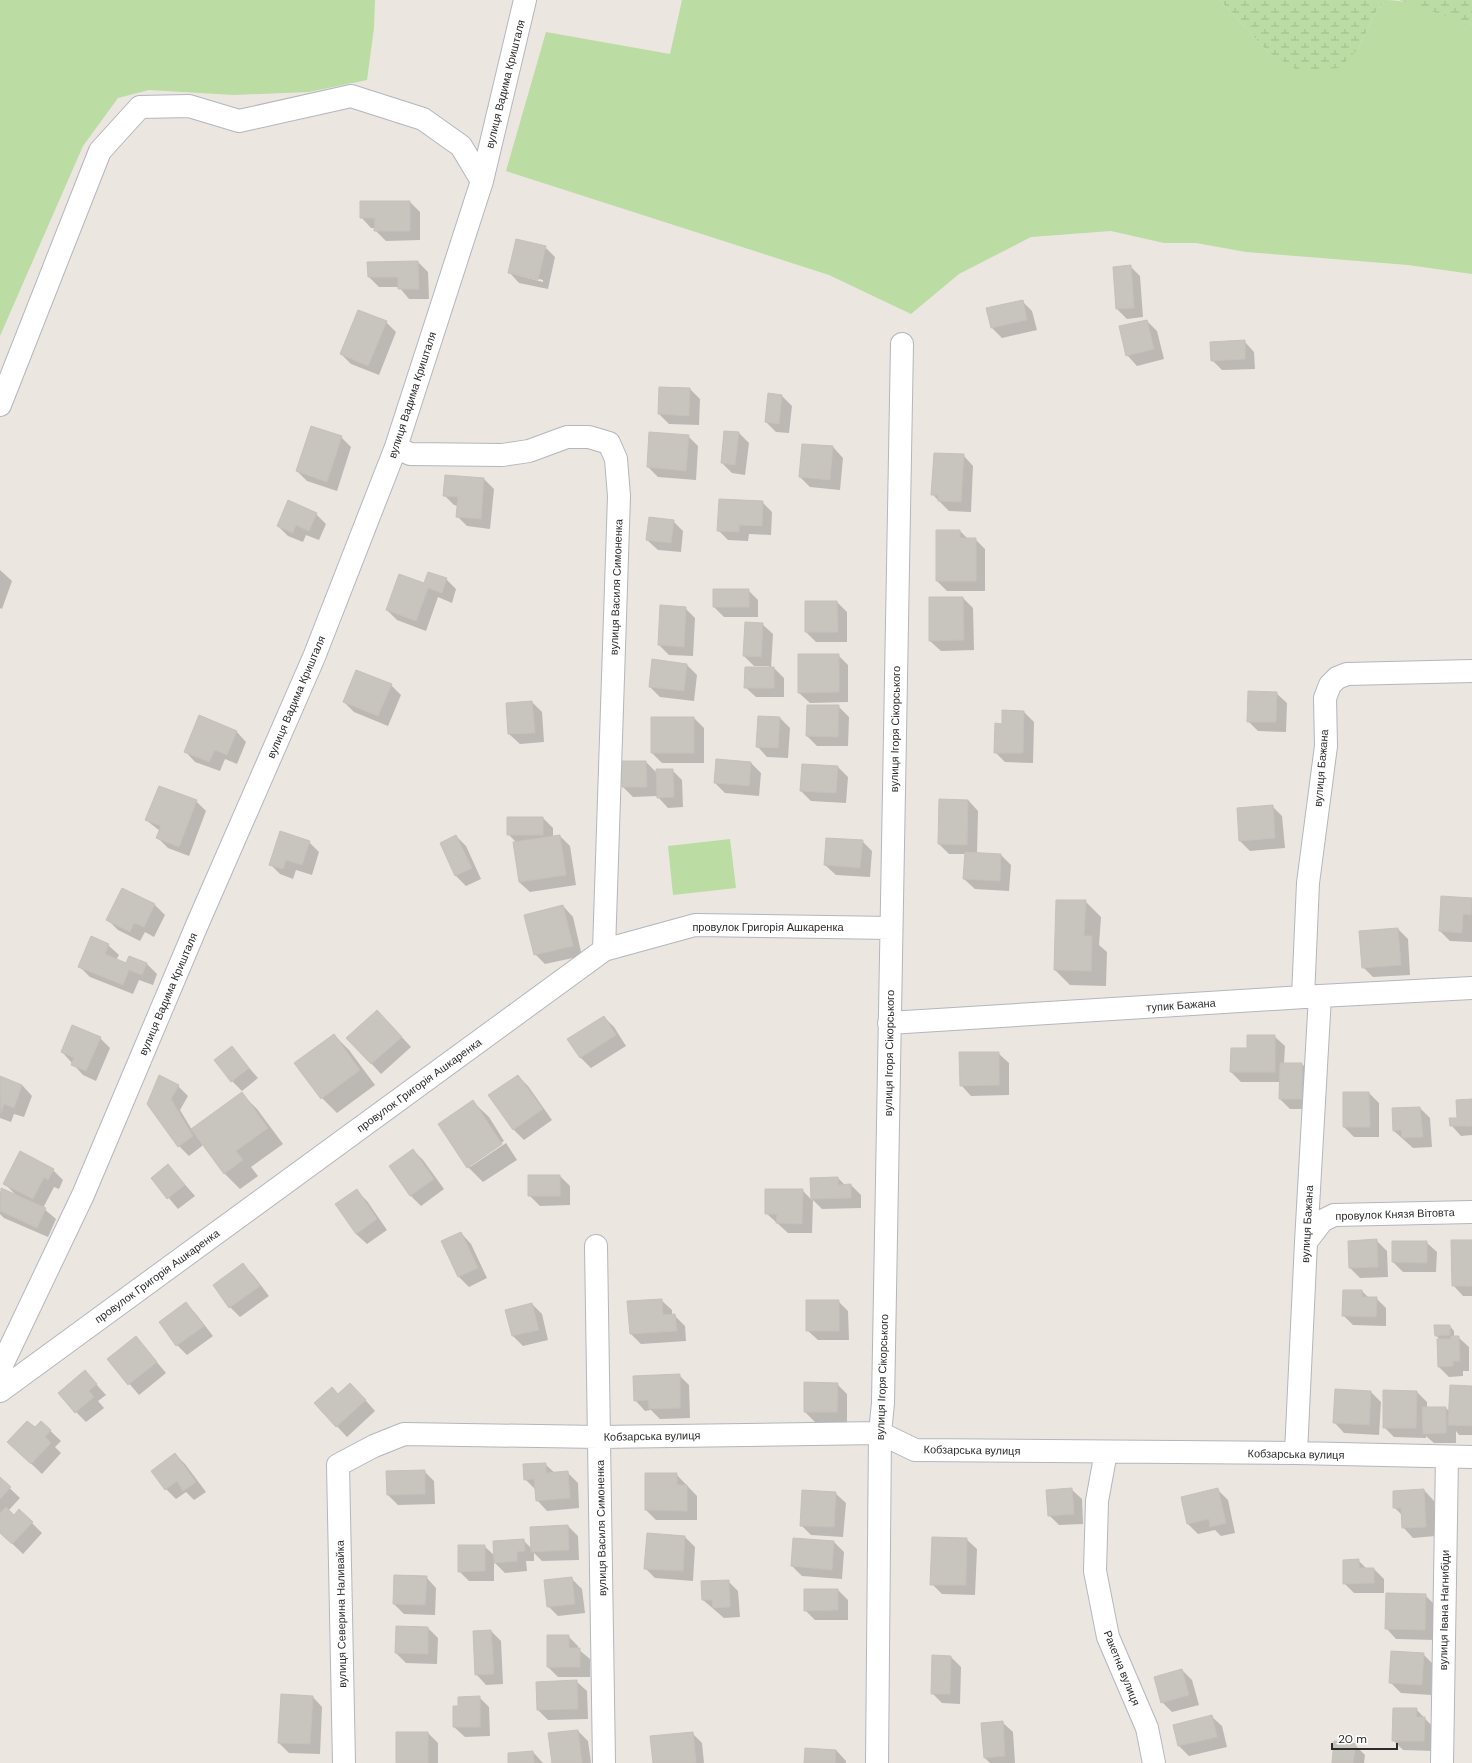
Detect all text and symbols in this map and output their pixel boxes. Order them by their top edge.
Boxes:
street label: вулиця Вадима Кришталя [482,18,528,150]
street label: вулиця Вадима Кришталя [385,330,439,460]
street label: вулиця Василя Симоненка [607,518,625,655]
street label: вулиця Вадима Кришталя [264,633,328,761]
street label: вулиця Ігоря Сікорського [887,666,903,792]
street label: вулиця Бажана [1311,728,1331,807]
street label: провулок Григорія Ашкаренка [692,920,844,934]
street label: вулиця Вадима Кришталя [136,930,200,1058]
street label: вулиця Ігоря Сікорського [881,990,897,1116]
street label: тупик Бажана [1146,996,1217,1014]
street label: провулок Григорія Ашкаренка [354,1034,485,1135]
street label: вулиця Бажана [1298,1184,1316,1263]
street label: провулок Князя Вітовта [1335,1205,1456,1223]
street label: провулок Григорія Ашкаренка [92,1225,223,1326]
street label: вулиця Ігоря Сікорського [873,1314,891,1440]
street label: Кобзарська вулиця [603,1428,701,1444]
street label: Кобзарська вулиця [923,1442,1021,1458]
street label: Кобзарська вулиця [1247,1446,1345,1462]
street label: вулиця Василя Симоненка [593,1459,609,1596]
street label: вулиця Северина Наливайка [333,1539,349,1688]
street label: вулиця Івана Нагнибіди [1436,1550,1452,1670]
street label: Ракетна вулиця [1101,1628,1143,1708]
scale bar [1332,1725,1397,1751]
text: 20 m [1338,1731,1367,1747]

